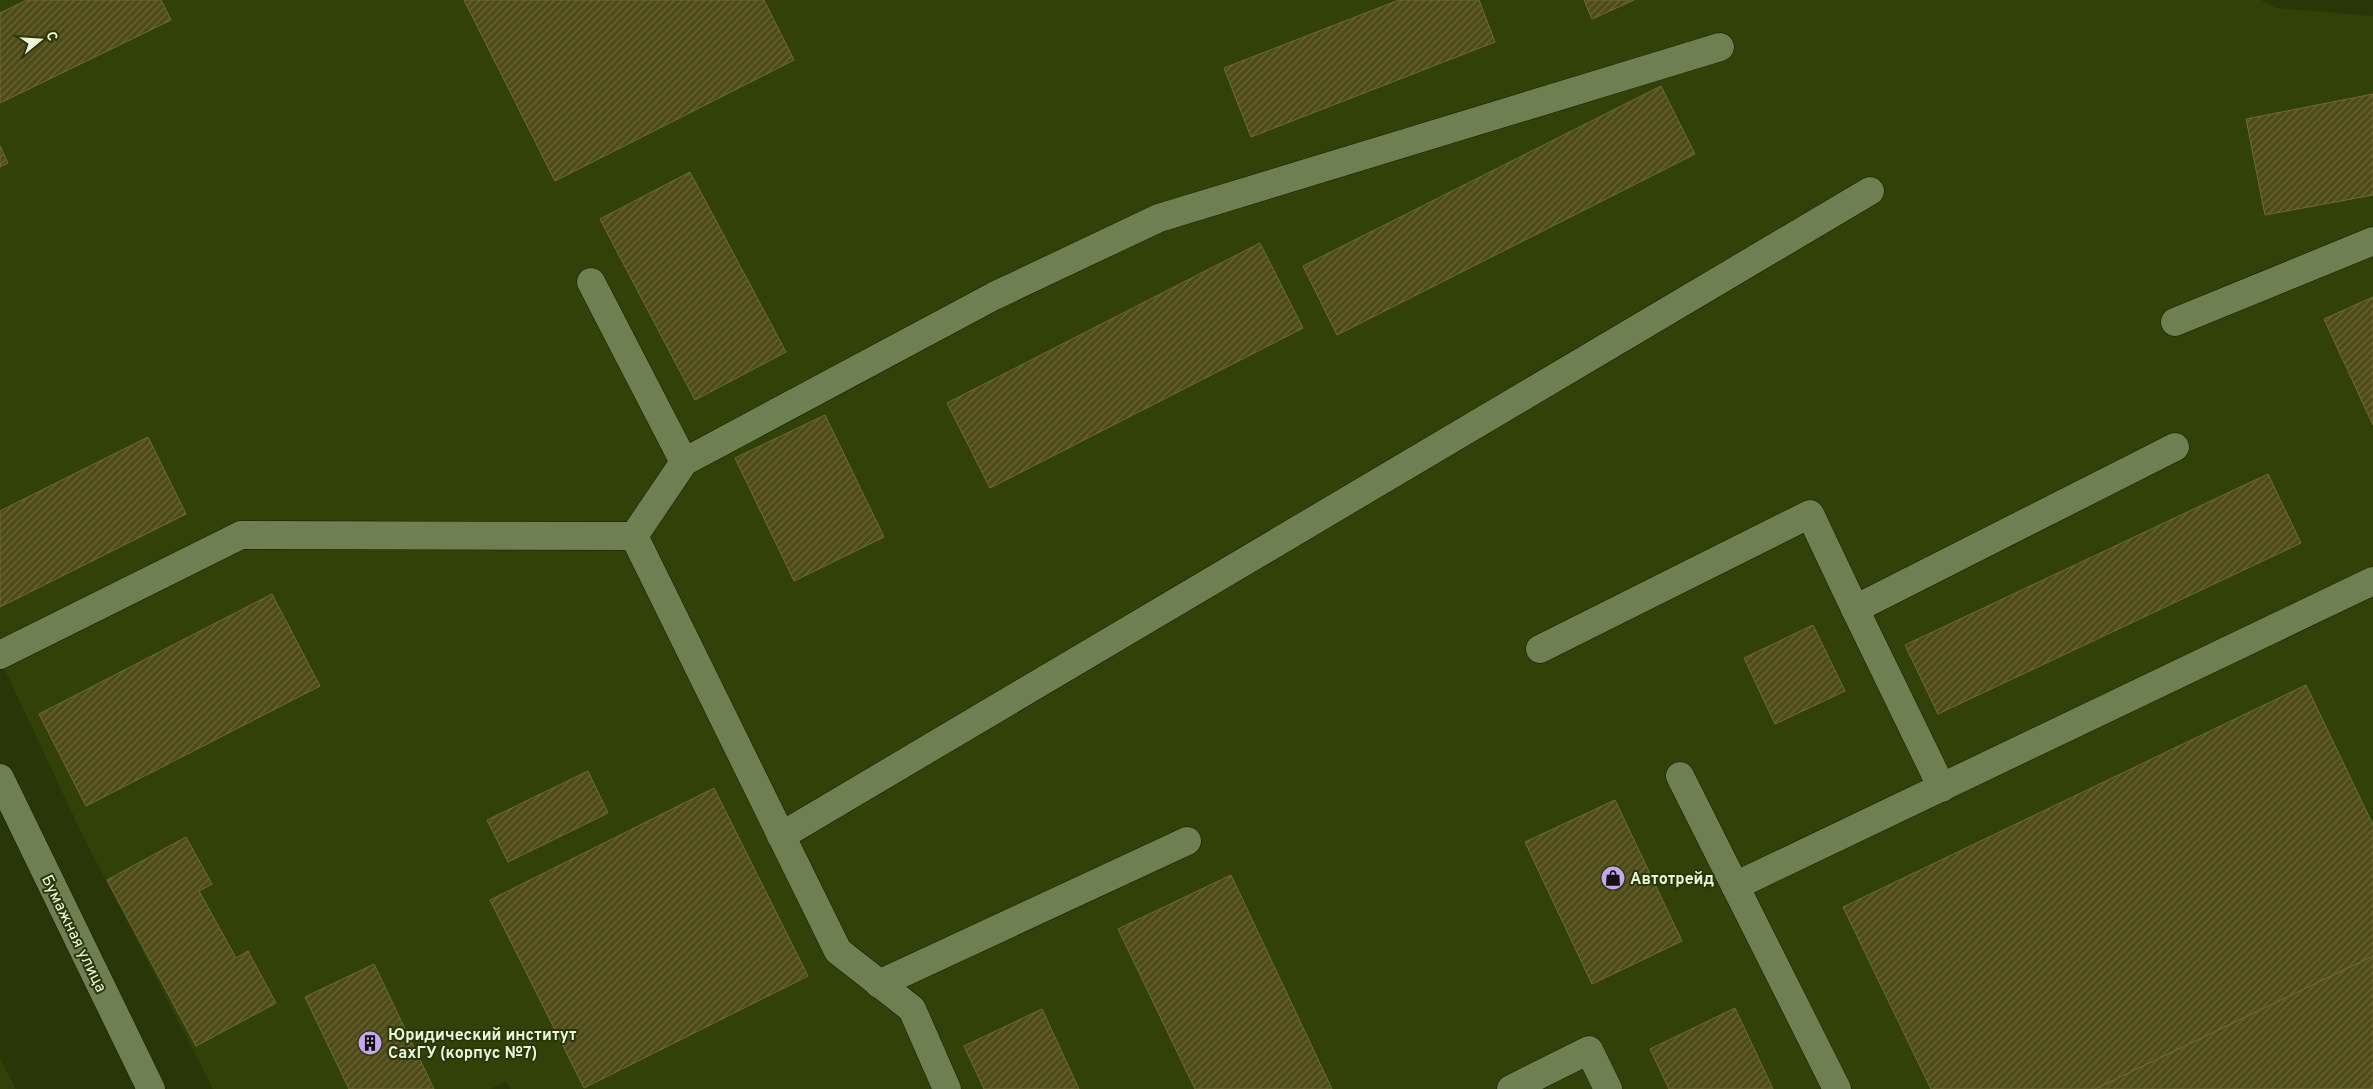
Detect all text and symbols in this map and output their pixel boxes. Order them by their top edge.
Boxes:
north arrow [15,15,65,65]
text: С [41,30,60,43]
shop icon: Автотрейд [1600,865,1626,891]
place label: Автотрейд [1630,870,1714,890]
street label: Бумажная улица [36,872,110,996]
place label: Юридический институт СахГУ (корпус №7) [388,1026,577,1064]
building icon: Юридический институт СахГУ (корпус №7) [357,1030,383,1056]

